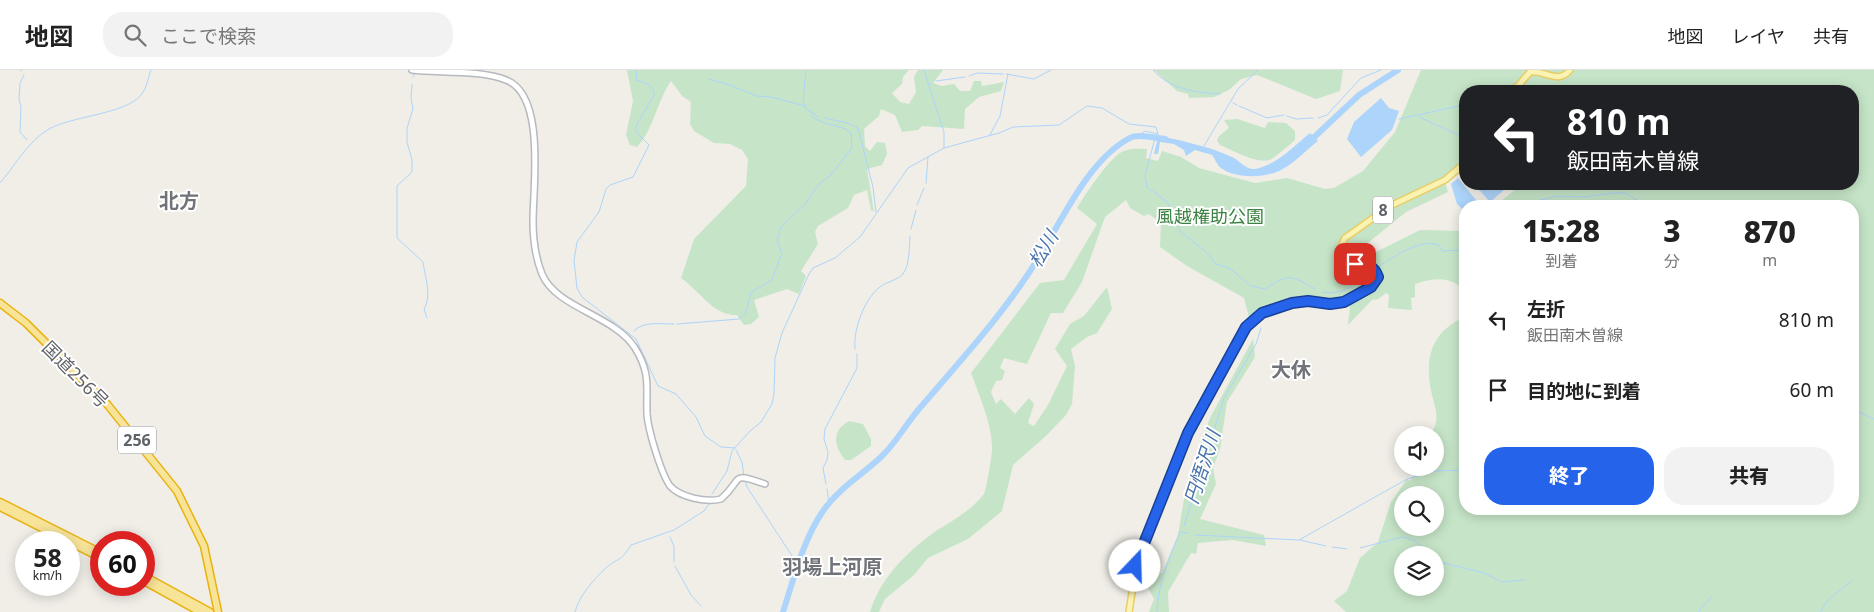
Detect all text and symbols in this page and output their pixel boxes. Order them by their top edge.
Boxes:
search box [103,12,453,57]
text: 地図 [25,19,73,52]
icon: search [121,21,149,49]
text: ここで検索 [161,23,256,49]
text: 地図 [1668,24,1704,48]
text: レイヤ [1732,24,1785,48]
text: 共有 [1813,24,1849,48]
text: 810 m [1567,98,1670,145]
icon: left [1484,105,1549,170]
text: 飯田南木曽線 [1567,145,1699,175]
district label: 北方 [159,187,199,214]
road number: 8 [1373,196,1393,224]
park label: 風越権助公園 [1156,204,1264,228]
text: 15:28 [1522,210,1600,251]
text: 3 [1663,210,1681,251]
text: 870 [1744,211,1796,252]
water label: 松川 [1022,224,1065,272]
pin [1334,243,1376,285]
text: m [1762,249,1777,271]
icon: arrive [1341,250,1369,278]
text: 到着 [1545,250,1577,272]
text: 分 [1664,250,1680,272]
text: 左折 [1527,296,1565,322]
icon: left [1484,306,1512,334]
text: 810 m [1779,307,1834,333]
text: 飯田南木曽線 [1527,324,1623,346]
street label: 国道256号 [38,336,114,412]
district label: 大休 [1271,356,1311,383]
icon: arrive [1484,376,1512,404]
text: 60 m [1790,377,1834,403]
text: 目的地に到着 [1527,378,1641,404]
water label: 円悟沢川 [1178,425,1227,507]
road number: 256 [118,426,156,454]
map controls [1394,426,1444,596]
button: sound [1394,426,1444,476]
button: 終了 [1484,447,1654,505]
button: 共有 [1664,447,1834,505]
button: search [1394,486,1444,536]
speed limit sign: 60 [90,531,155,596]
position arrow [1108,539,1160,591]
text: 58 [33,540,62,574]
button: layers [1394,546,1444,596]
district label: 羽場上河原 [782,553,882,580]
text: km/h [33,567,62,584]

